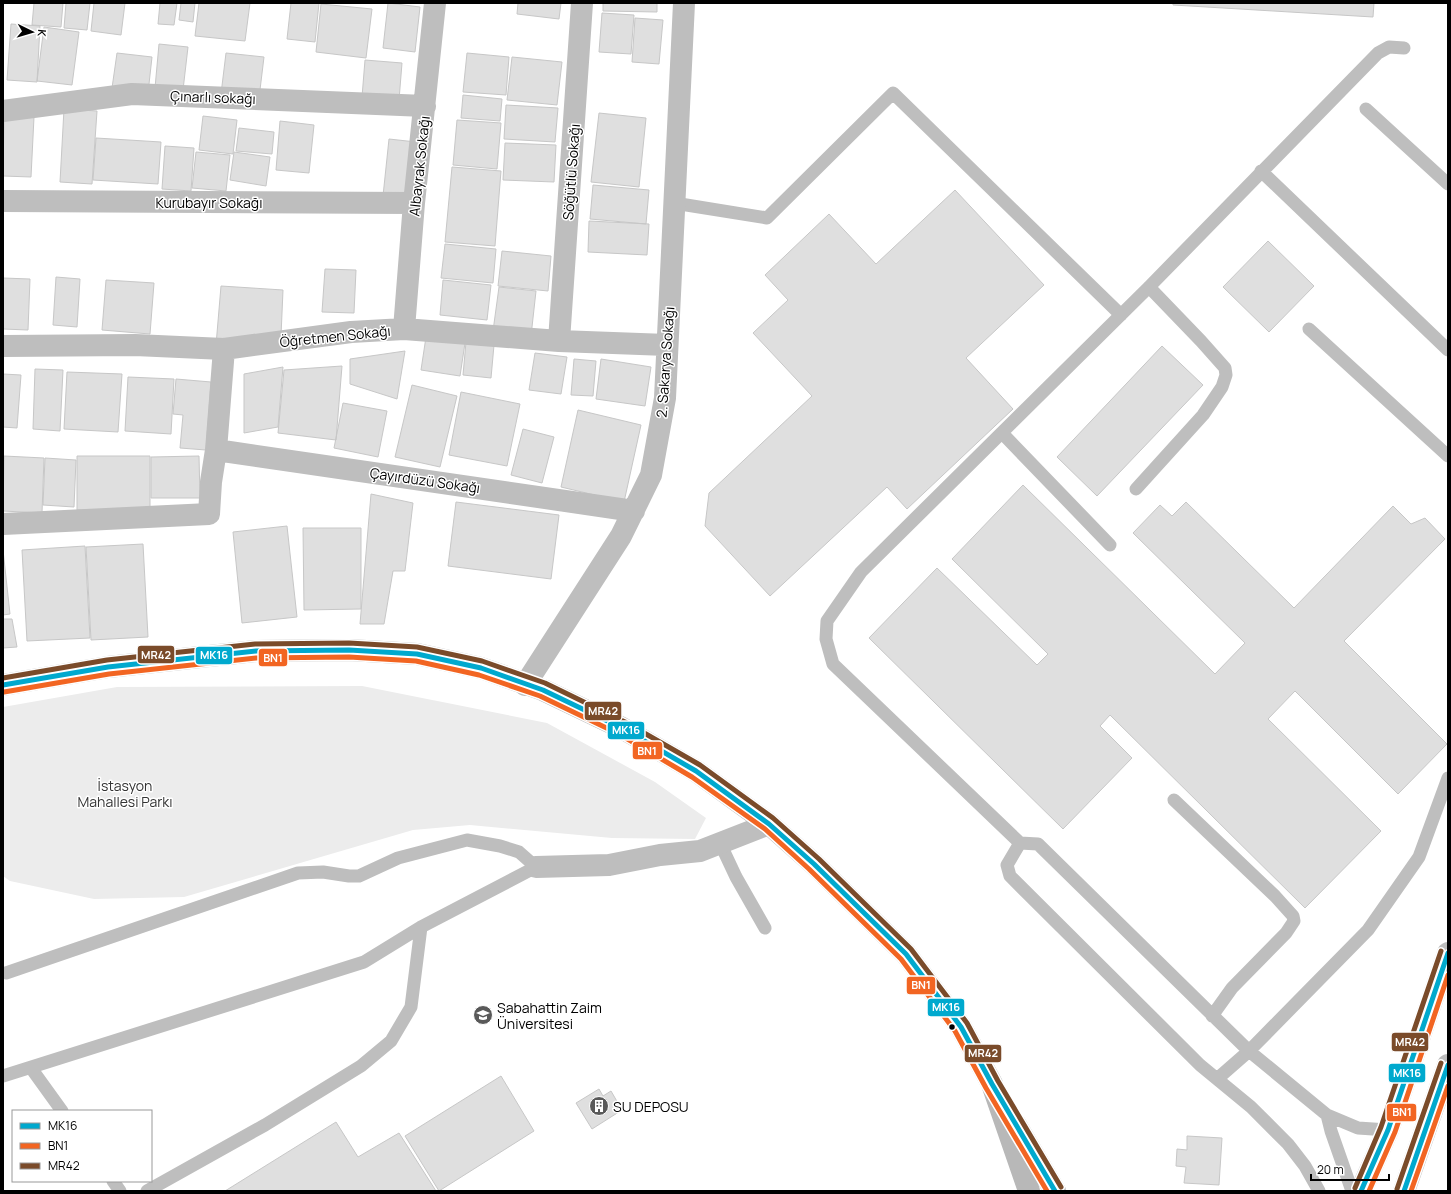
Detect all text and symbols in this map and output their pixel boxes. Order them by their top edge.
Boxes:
north arrow [12,12,52,52]
text: K [35,29,50,38]
street label: Çınarlı sokağı [170,86,256,108]
street label: Albayrak Sokağı [404,115,434,217]
street label: Söğütlü Sokağı [558,123,584,221]
street label: Kurubayır Sokağı [156,193,262,212]
street label: 2. Sakarya Sokağı [652,306,678,418]
street label: Öğretmen Sokağı [279,321,391,351]
street label: Çayırdüzü Sokağı [369,463,481,497]
line badge: MR42 [137,645,175,664]
line badge: MK16 [195,646,233,665]
text: MR42 [141,647,171,662]
text: MK16 [200,647,228,662]
line badge: BN1 [258,648,288,667]
text: BN1 [263,650,283,665]
line badge: MR42 [584,701,622,721]
text: MR42 [588,703,618,718]
line badge: MK16 [607,721,645,740]
text: MK16 [612,722,640,737]
line badge: BN1 [632,741,663,760]
text: BN1 [637,743,657,758]
park label: İstasyon Mahallesi Parkı [78,776,172,811]
line badge: BN1 [906,976,936,995]
text: BN1 [911,977,931,992]
place label: Sabahattin Zaim Üniversitesi [497,998,602,1033]
line badge: MK16 [927,998,965,1017]
text: MK16 [932,999,960,1014]
school or university icon: Sabahattin Zaim Üniversitesi [472,1004,494,1026]
unlabelled marker [947,1022,957,1032]
line badge: MR42 [1391,1032,1429,1052]
text: MR42 [1395,1034,1425,1049]
line badge: MR42 [964,1044,1002,1063]
text: MR42 [968,1045,998,1060]
line badge: MK16 [1388,1063,1426,1083]
text: MK16 [1393,1065,1421,1080]
building icon: SU DEPOSU [588,1095,610,1117]
place label: SU DEPOSU [613,1097,689,1116]
line badge: BN1 [1386,1103,1417,1122]
text: BN1 [1392,1104,1412,1119]
legend [12,1110,152,1182]
text: MK16 [48,1117,77,1134]
text: BN1 [48,1137,68,1154]
scale bar [1311,1156,1389,1182]
text: MR42 [48,1157,80,1174]
text: 20 m [1317,1161,1344,1178]

